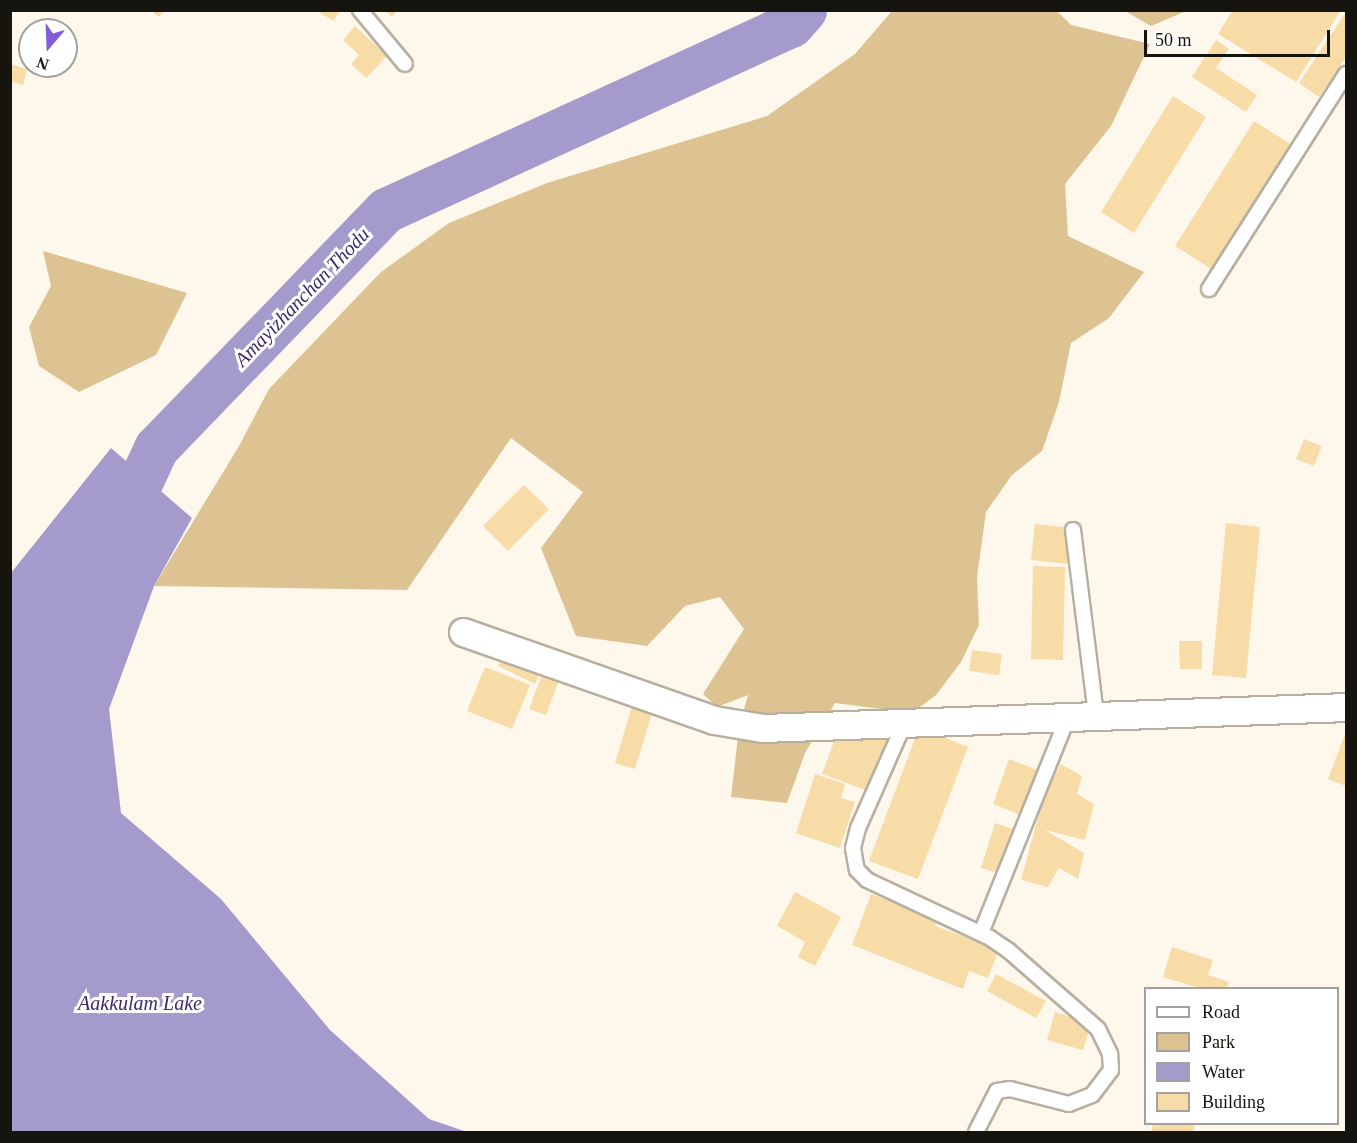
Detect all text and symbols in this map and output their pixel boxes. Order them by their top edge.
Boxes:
north arrow [18,18,78,78]
scale bar [1147,18,1333,56]
text: 50 m [1155,30,1192,50]
text: N [34,54,51,74]
water label: Amayizhanchan Thodu [230,223,374,371]
legend [1144,987,1339,1125]
water label: Aakkulam Lake [78,991,202,1015]
text: Road [1202,1002,1240,1022]
text: Park [1202,1032,1235,1052]
text: Water [1202,1062,1245,1082]
text: Building [1202,1092,1265,1112]

